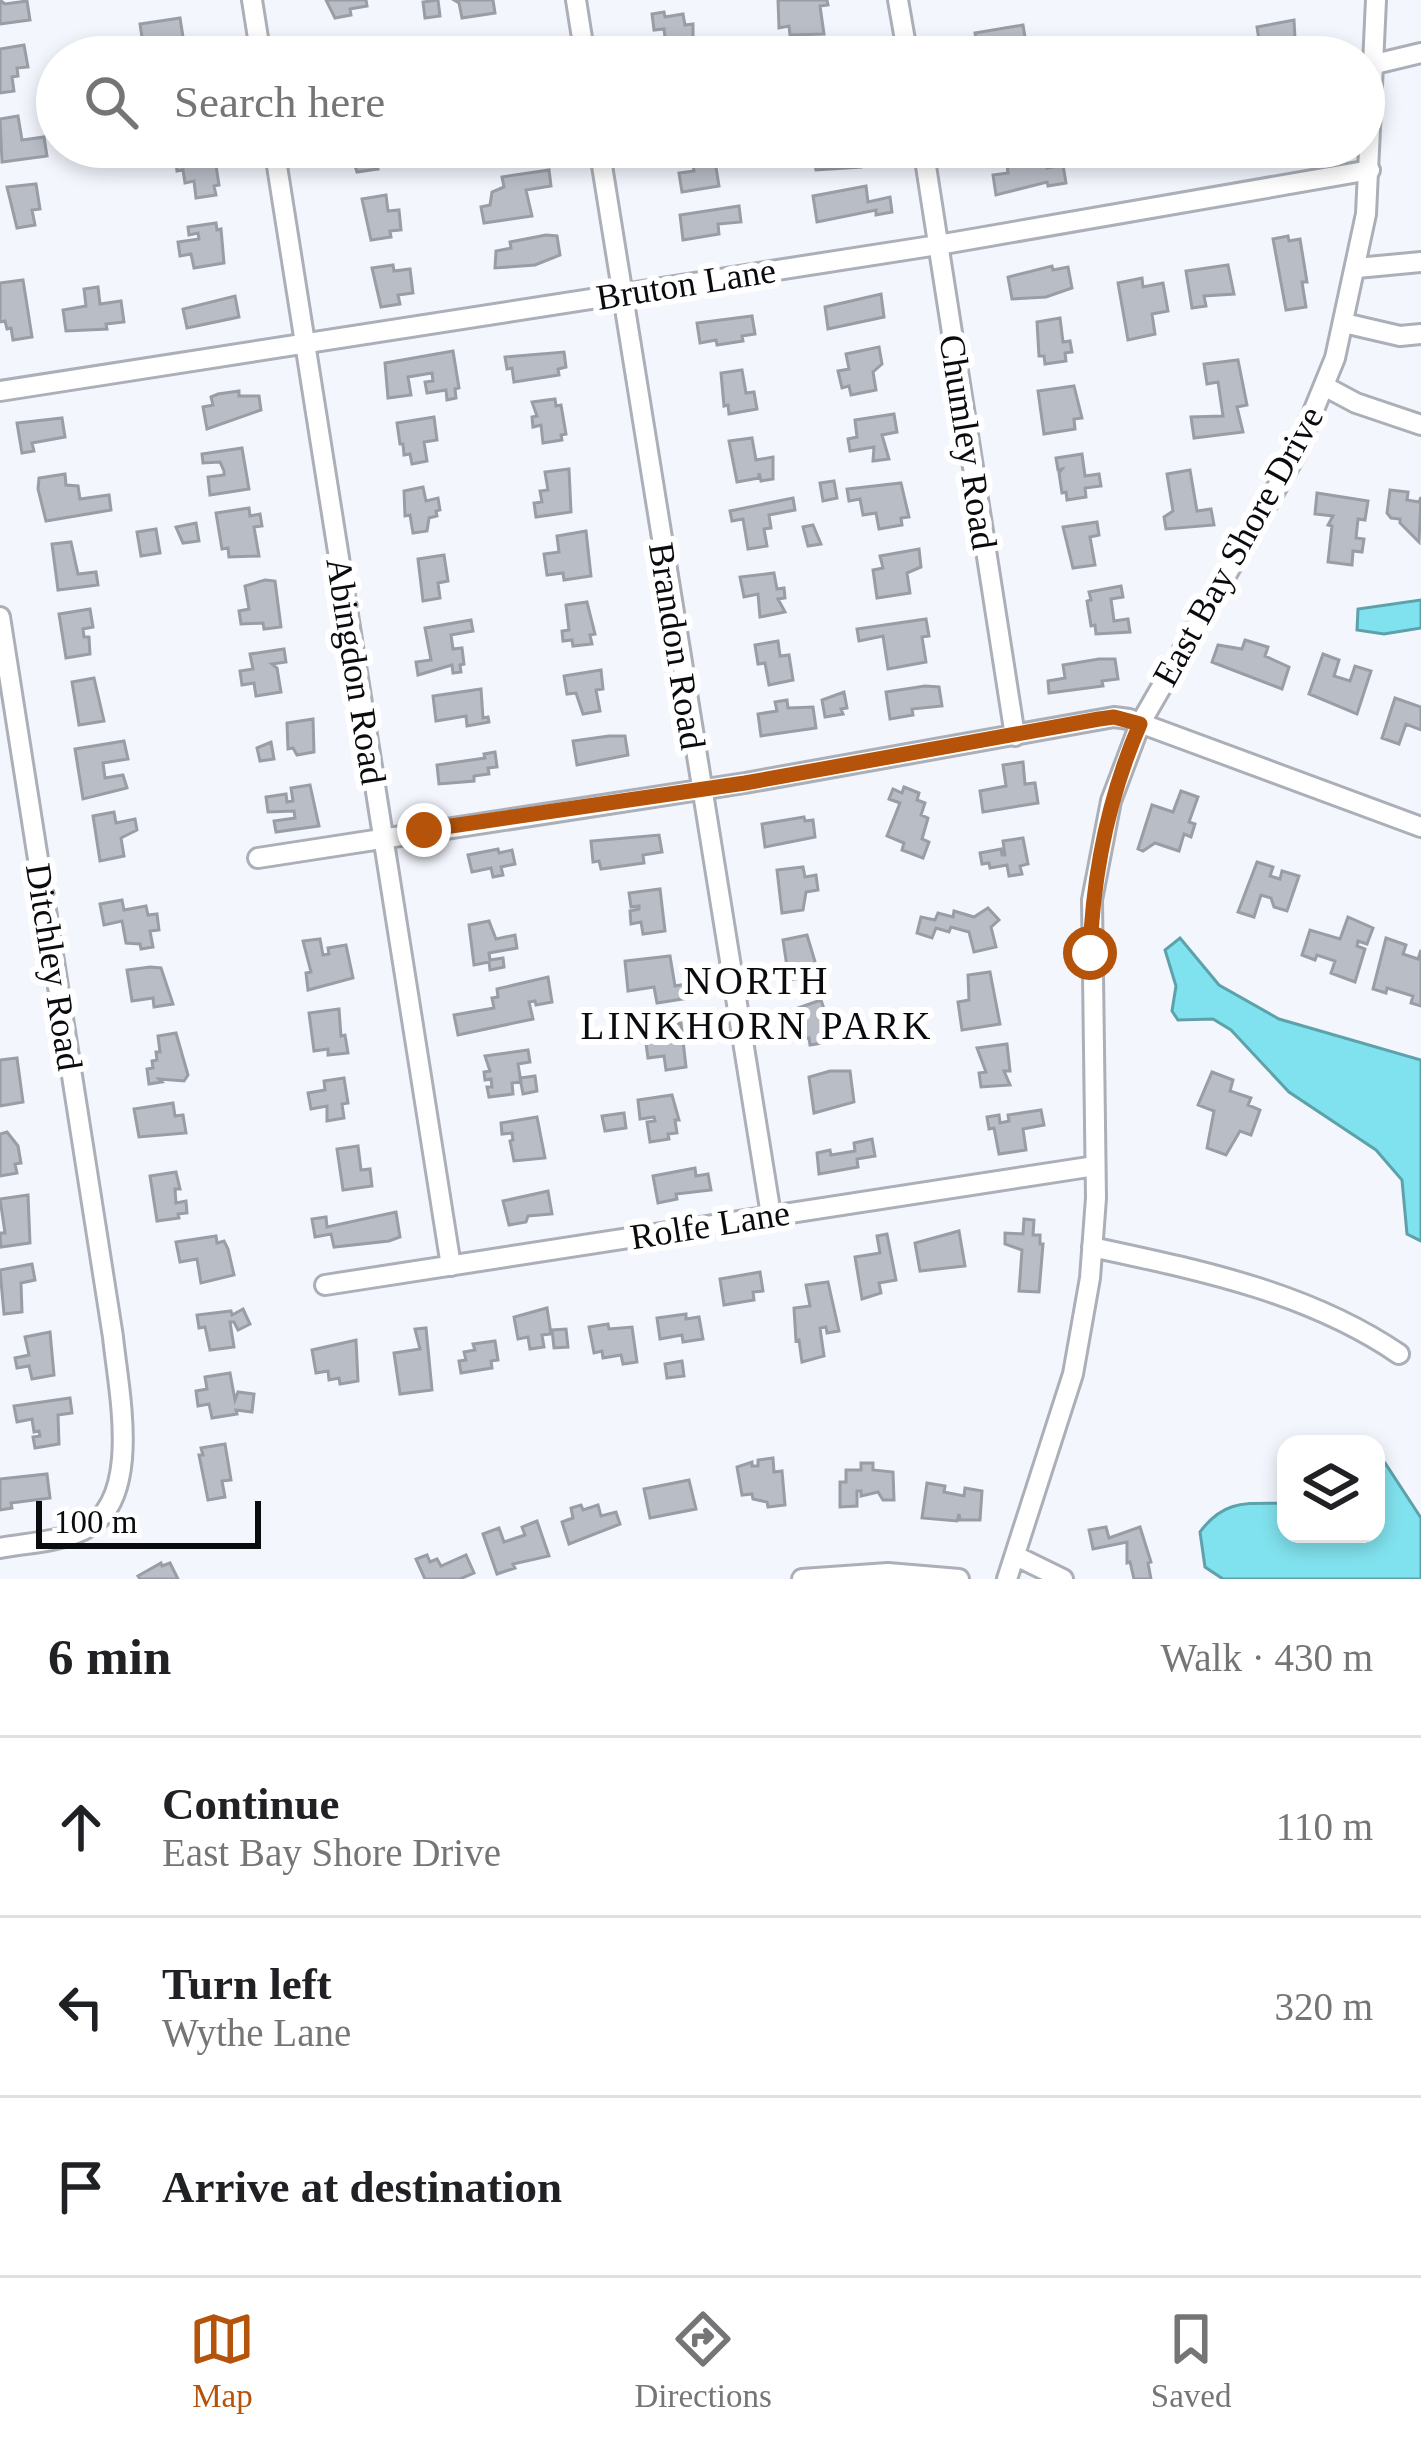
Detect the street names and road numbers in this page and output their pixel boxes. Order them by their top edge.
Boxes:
street label: Bruton Lane [594,250,778,318]
street label: Chumley Road [931,332,1005,552]
street label: East Bay Shore Drive [1145,399,1331,693]
street label: Brandon Road [641,540,713,752]
street label: Abingdon Road [318,555,394,787]
street label: Ditchley Road [18,861,90,1073]
street label: Rolfe Lane [627,1193,793,1257]

